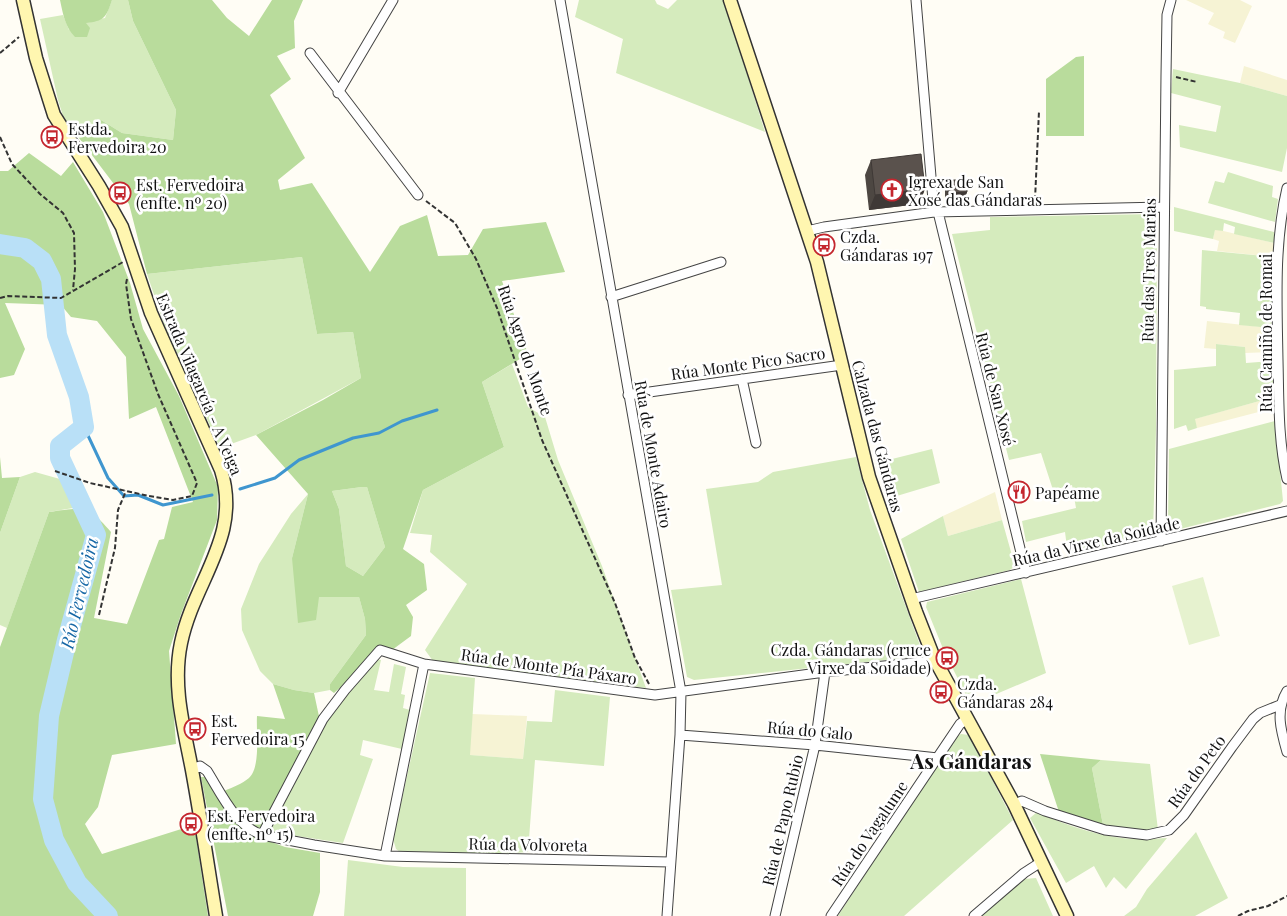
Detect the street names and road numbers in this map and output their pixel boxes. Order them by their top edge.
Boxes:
street label: Rúa das Tres Marias [1136,198,1160,342]
street label: Rúa Camiño de Romai [1255,253,1276,412]
street label: Rúa Agro do Monte [494,282,558,418]
street label: Estrada Vilagarcía - A Veiga [152,290,248,478]
street label: Rúa de San Xosé [972,330,1020,448]
street label: Rúa Monte Pico Sacro [669,342,827,384]
street label: Calzada das Gándaras [848,358,908,514]
street label: Rúa de Monte Adairo [631,379,677,530]
street label: Rúa da Virxe da Soidade [1010,512,1182,570]
street label: Rúa de Monte Pía Páxaro [460,643,639,689]
street label: Rúa do Galo [766,716,854,744]
street label: Rúa do Peto [1162,730,1230,812]
street label: Rúa de Papo Rubio [757,752,807,888]
street label: Rúa do Vagalume [826,776,912,890]
street label: Rúa da Volvoreta [468,832,588,856]

